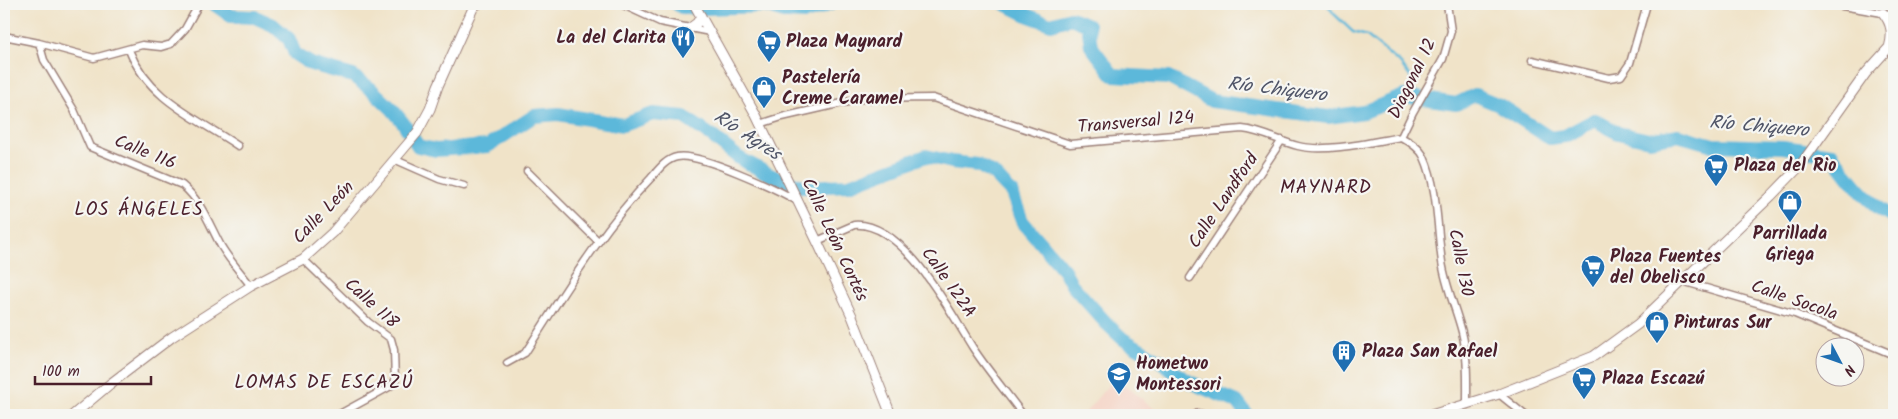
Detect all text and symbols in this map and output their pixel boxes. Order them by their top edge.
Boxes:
place label: La del Clarita [556,24,666,53]
restaurant icon: La del Clarita [670,25,696,59]
place label: Plaza Maynard [786,28,902,57]
supermarket icon: Plaza Maynard [756,29,782,63]
street label: Diagonal 12 [1381,34,1445,124]
place label: Pastelería Creme Caramel [782,64,903,114]
water label: Río Chiquero [1226,69,1330,111]
shop icon: Pastelería Creme Caramel [751,75,777,109]
water label: Río Agres [707,103,788,170]
street label: Transversal 124 [1077,103,1195,143]
water label: Río Chiquero [1708,108,1811,146]
street label: Calle 116 [110,127,180,179]
street label: Calle Landford [1181,146,1267,255]
place label: Plaza del Rio [1734,152,1837,181]
supermarket icon: Plaza del Rio [1703,153,1729,187]
street label: Calle León Cortés [793,173,876,307]
district label: MAYNARD [1280,173,1372,203]
street label: Calle León [286,175,362,251]
shop icon: Parrillada Griega [1777,189,1803,223]
district label: LOS ÁNGELES [74,195,204,225]
place label: Parrillada Griega [1753,220,1827,270]
street label: Calle 130 [1439,227,1481,299]
street label: Calle 122A [913,242,983,324]
place label: Plaza Fuentes del Obelisco [1610,243,1722,293]
supermarket icon: Plaza Fuentes del Obelisco [1580,254,1606,288]
street label: Calle 118 [337,271,405,337]
street label: Calle Socola [1747,273,1841,329]
place label: Pinturas Sur [1674,309,1773,338]
shop icon: Pinturas Sur [1644,310,1670,344]
north arrow [1816,336,1866,386]
place label: Plaza San Rafael [1362,338,1497,367]
building icon: Plaza San Rafael [1331,339,1357,373]
place label: Hometwo Montessori [1136,350,1221,400]
scale bar [35,354,151,386]
text: N [1838,359,1860,381]
text: 100 m [42,360,80,384]
school or university icon: Hometwo Montessori [1106,361,1132,395]
place label: Plaza Escazú [1602,365,1706,394]
supermarket icon: Plaza Escazú [1571,366,1597,400]
district label: LOMAS DE ESCAZÚ [234,368,414,398]

